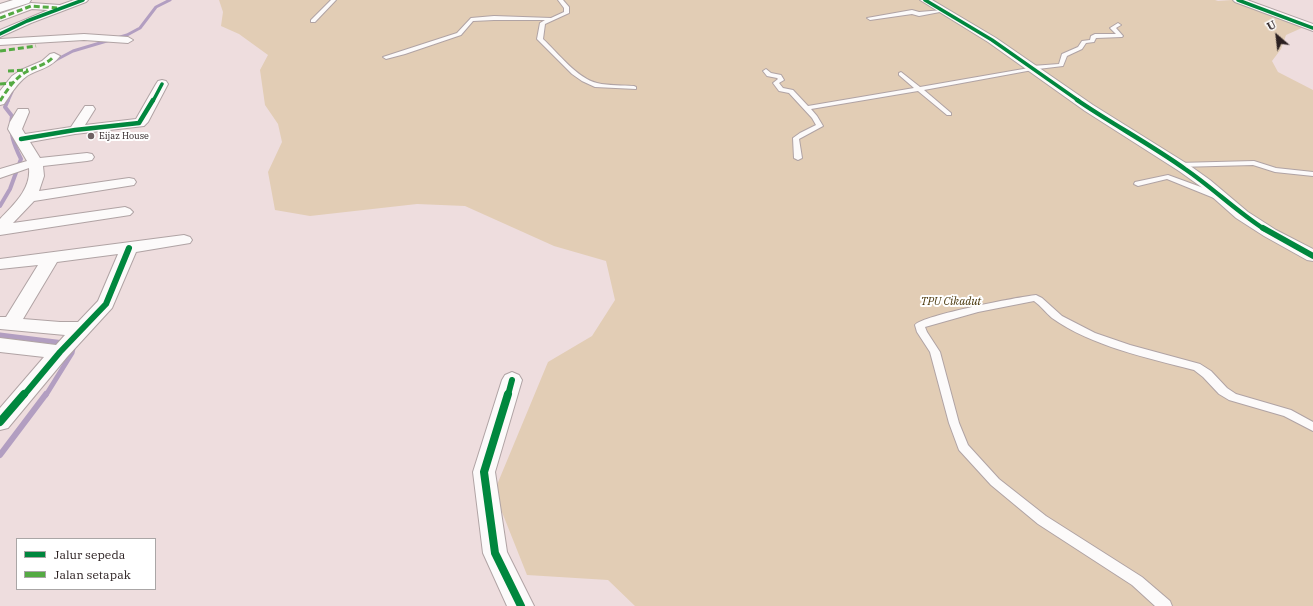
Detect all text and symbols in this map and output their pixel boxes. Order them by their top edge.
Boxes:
north arrow [1257,16,1297,56]
text: U [1264,17,1278,34]
marker: Eijaz House [86,131,96,141]
place label: Eijaz House [99,131,149,141]
park label: TPU Cikadut [921,295,981,309]
legend [16,538,156,590]
text: Jalur sepeda [54,547,125,562]
text: Jalan setapak [54,567,131,582]

